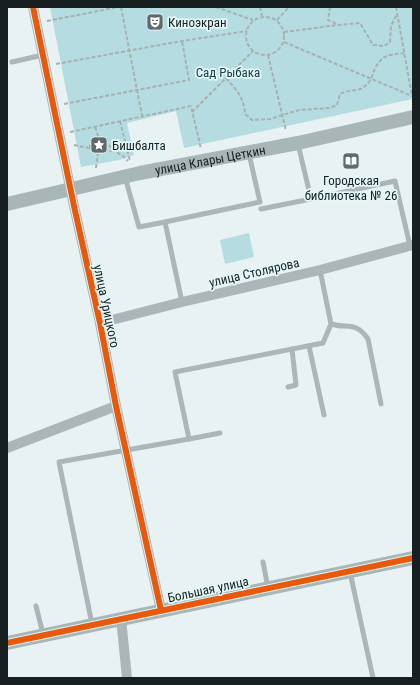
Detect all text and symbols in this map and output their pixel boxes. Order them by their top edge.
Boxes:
theatre icon: Киноэкран [145,12,165,32]
place label: Киноэкран [168,15,227,30]
park label: Сад Рыбака [196,65,260,80]
place icon: Бишбалта [89,135,109,155]
place label: Бишбалта [112,138,166,153]
street label: улица Клары Цеткин [154,142,267,178]
library icon: Городская библиотека № 26 [341,151,361,171]
place label: Городская библиотека № 26 [305,173,397,203]
street label: улица Столярова [208,255,301,290]
street label: улица Урицкого [90,263,123,349]
street label: Большая улица [166,574,250,605]

